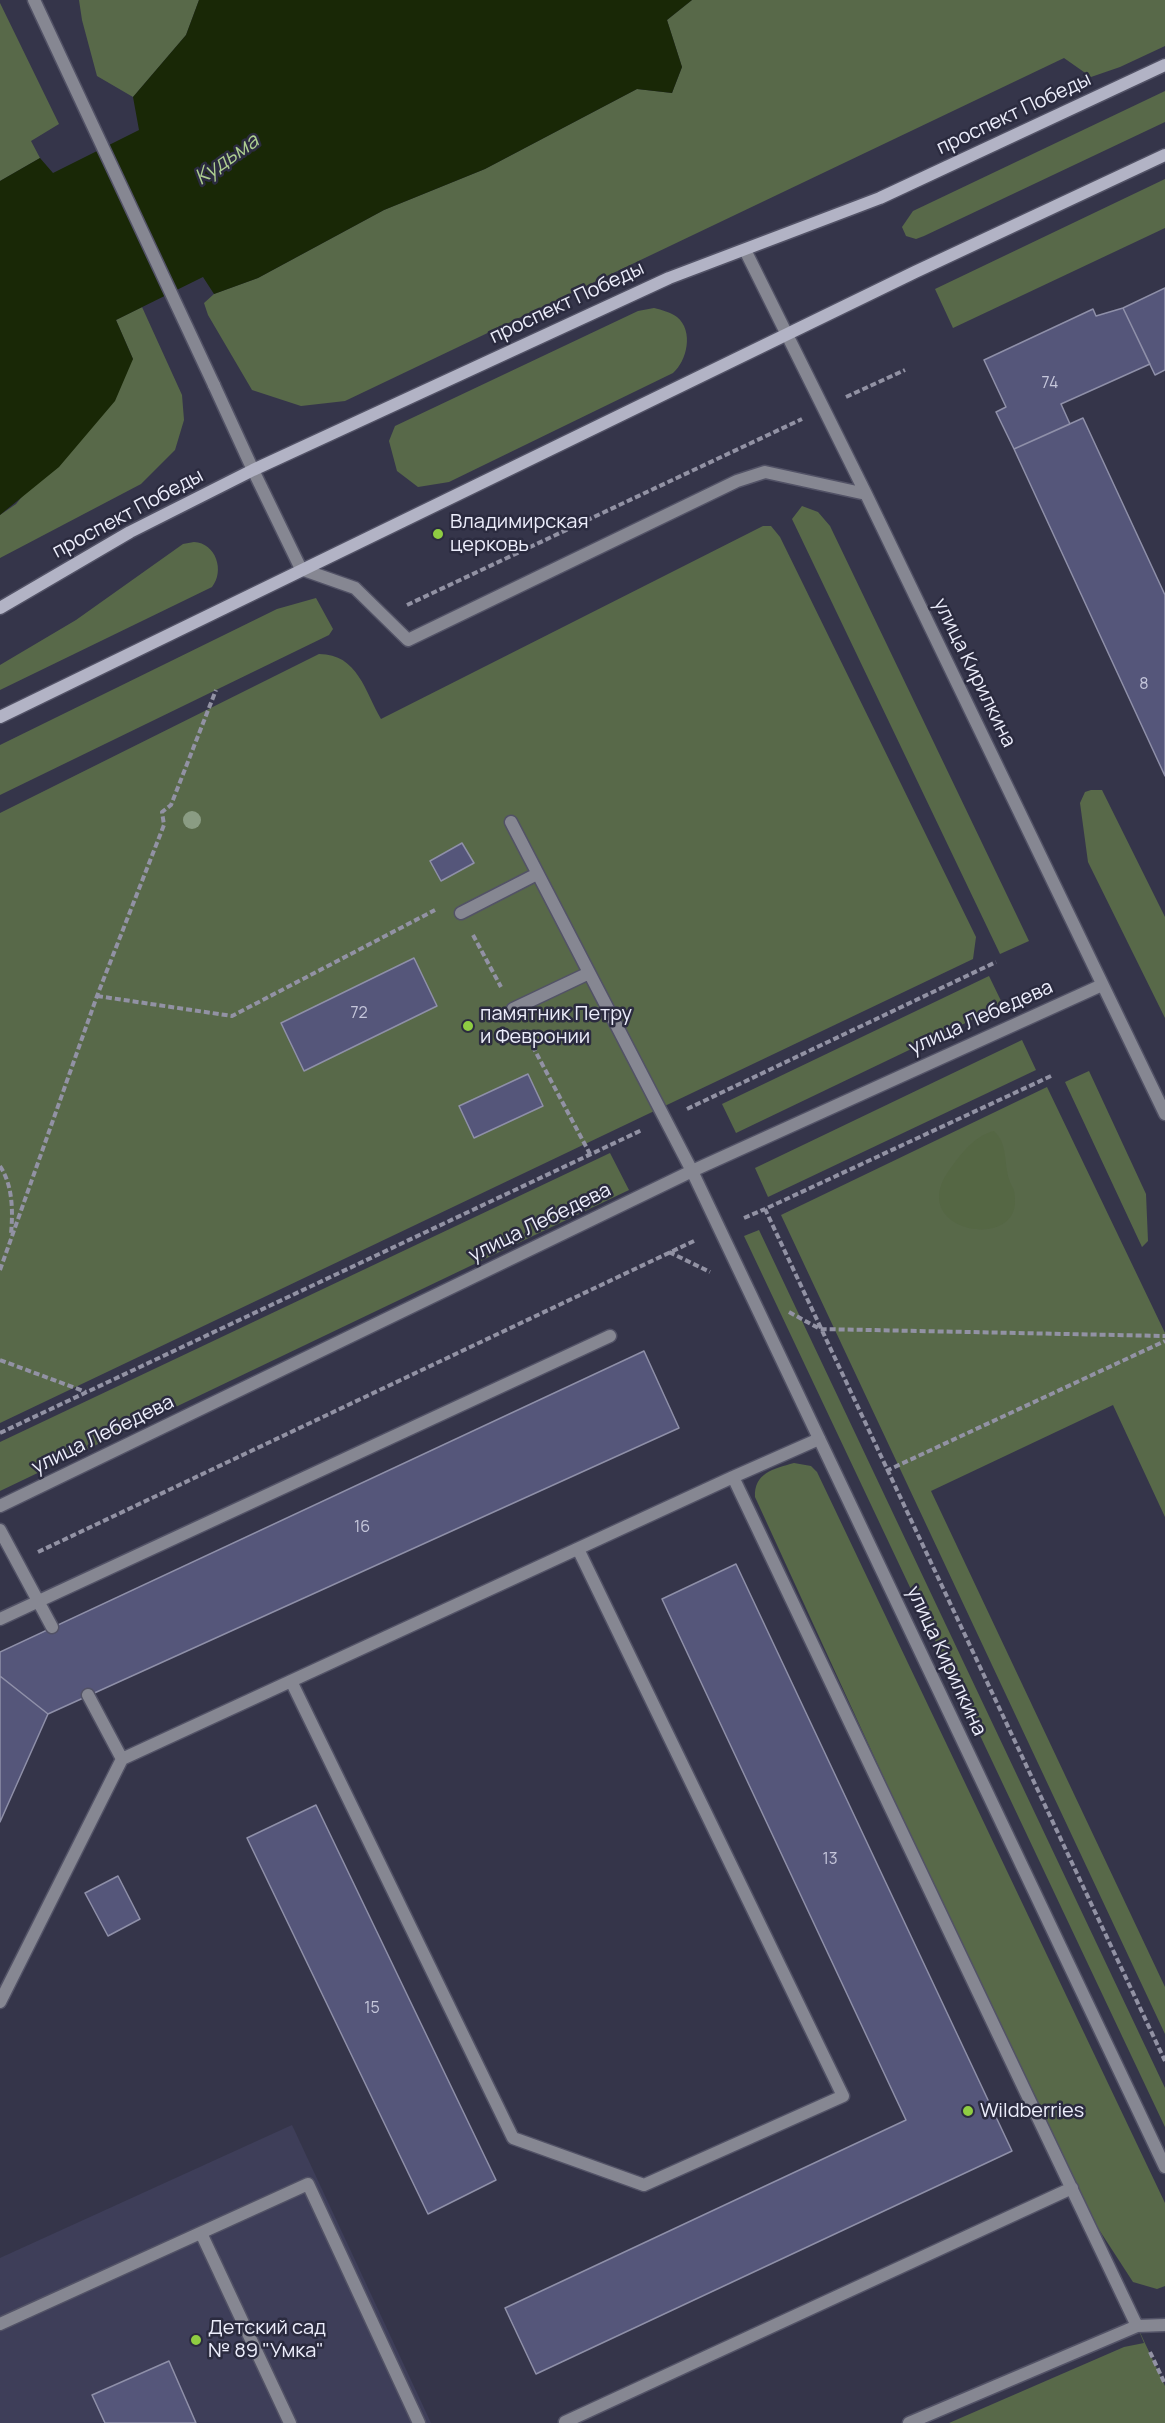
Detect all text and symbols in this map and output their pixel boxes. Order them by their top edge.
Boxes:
street label: проспект Победы [933,68,1095,160]
water label: Кудьма [190,129,264,191]
street label: проспект Победы [486,257,648,349]
house number: 74 [1042,374,1058,394]
street label: проспект Победы [48,464,208,564]
place label: Владимирская церковь [450,510,588,557]
marker: Владимирская церковь [431,527,445,541]
street label: улица Кирилкина [928,595,1020,751]
house number: 8 [1139,675,1149,695]
street label: улица Лебедева [905,976,1057,1060]
place label: памятник Петру и Февронии [480,1002,632,1049]
house number: 72 [350,1004,368,1024]
marker: памятник Петру и Февронии [461,1019,475,1033]
street label: улица Лебедева [465,1178,615,1268]
street label: улица Лебедева [28,1390,178,1480]
house number: 16 [354,1518,370,1538]
street label: улица Кирилкина [901,1582,991,1740]
house number: 13 [822,1850,838,1870]
house number: 15 [364,1999,380,2019]
place label: Wildberries [980,2099,1084,2123]
marker: Wildberries [961,2104,975,2118]
place label: Детский сад № 89 "Умка" [208,2316,326,2363]
marker: Детский сад № 89 "Умка" [189,2333,203,2347]

